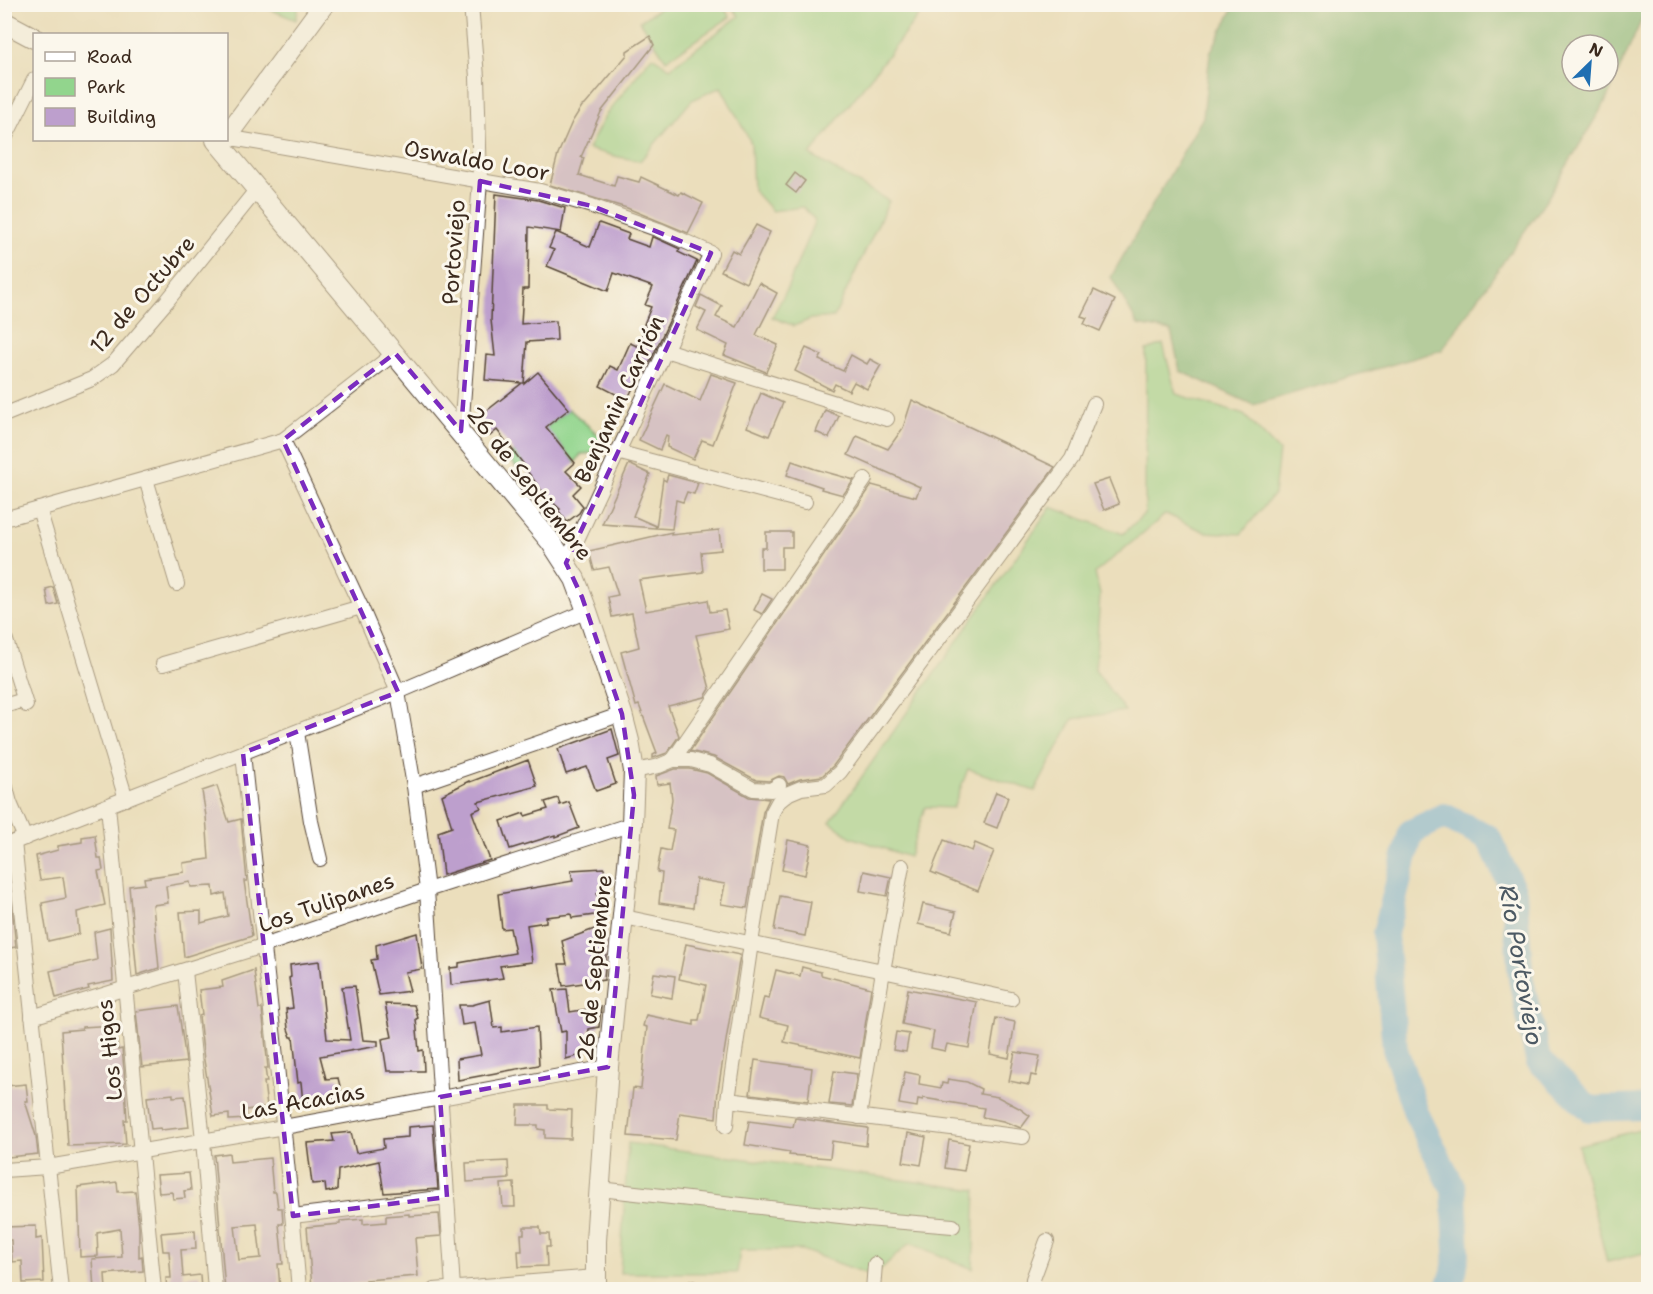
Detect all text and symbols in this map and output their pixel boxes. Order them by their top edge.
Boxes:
legend [33,33,228,141]
north arrow [1560,33,1620,93]
text: N [1586,38,1606,62]
text: Road [87,45,132,69]
text: Park [87,75,126,99]
text: Building [87,105,156,129]
street label: Oswaldo Loor [402,133,552,188]
street label: Portoviejo [435,198,472,306]
street label: 12 de Octubre [83,229,202,359]
street label: Benjamin Carrión [568,311,671,488]
street label: 26 de Septiembre [460,400,599,566]
street label: Los Tulipanes [254,866,398,939]
street label: 26 de Septiembre [570,873,619,1063]
water label: Río Portoviejo [1491,882,1551,1048]
street label: Los Higos [90,998,129,1102]
street label: Las Acacias [239,1076,367,1127]

